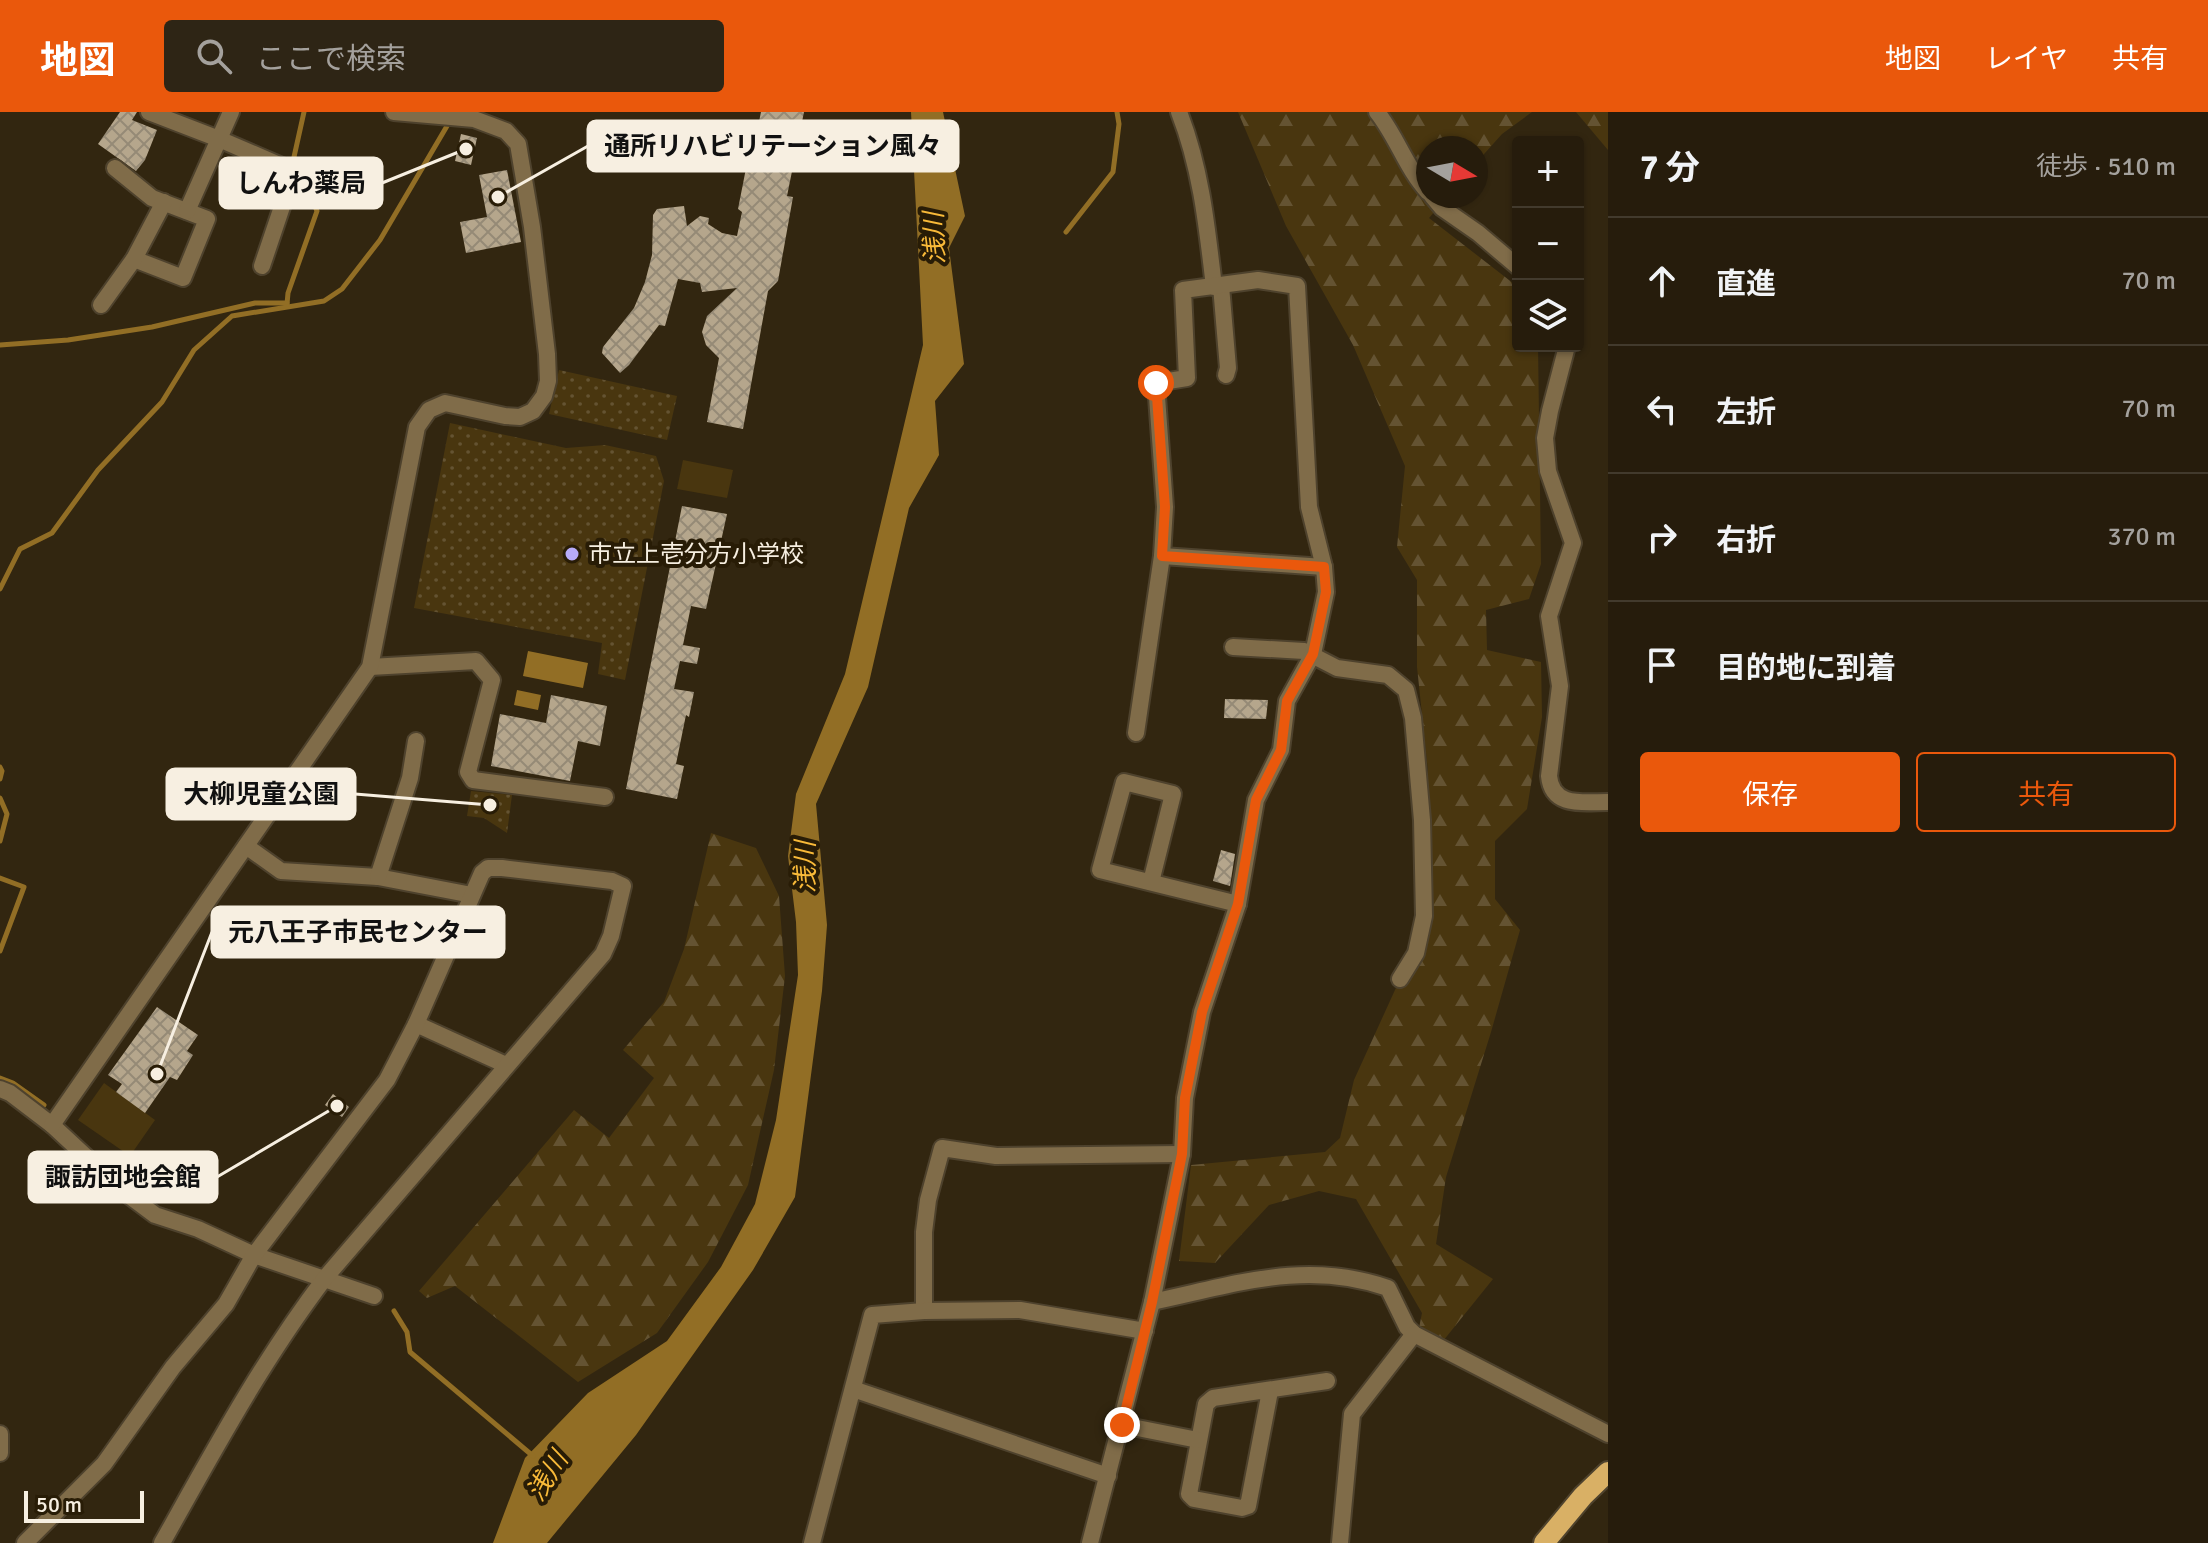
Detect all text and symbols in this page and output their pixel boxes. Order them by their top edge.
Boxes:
search box [164,20,724,92]
icon: search [192,34,236,78]
text: 地図 [40,37,116,84]
text: ここで検索 [256,41,406,78]
text: 地図 [1885,42,1941,76]
text: レイヤ [1985,42,2068,76]
text: 共有 [2112,42,2168,76]
callout: 通所リハビリテーション風々 [588,121,958,171]
text: 通所リハビリテーション風々 [604,131,942,163]
north arrow [1416,136,1488,208]
map controls [1512,136,1584,352]
button: + [1512,136,1584,208]
text: 7 分 [1640,147,1700,189]
text: 徒歩 · 510 m [2036,151,2176,183]
callout: しんわ薬局 [220,158,382,208]
text: しんわ薬局 [236,168,366,200]
water label: 浅川 [918,208,952,265]
button: − [1512,208,1584,280]
icon: ahead [1640,259,1684,303]
text: 70 m [2121,265,2176,297]
text: 直進 [1716,266,1776,303]
button: layers [1512,280,1584,352]
route start [1138,365,1174,401]
icon: left [1640,387,1684,431]
text: 70 m [2121,393,2176,425]
text: 左折 [1716,394,1776,431]
icon: right [1640,515,1684,559]
text: 370 m [2107,521,2176,553]
text: 右折 [1716,522,1776,559]
place label: 市立上壱分方小学校 [588,539,804,569]
marker: 市立上壱分方小学校 [563,545,581,563]
icon: arrive [1640,643,1684,687]
text: 目的地に到着 [1716,650,1896,687]
button: 保存 [1640,752,1900,832]
button: 共有 [1916,752,2176,832]
callout: 大柳児童公園 [167,769,355,819]
text: 大柳児童公園 [183,779,339,811]
water label: 浅川 [790,838,822,893]
callout: 元八王子市民センター [212,907,504,957]
text: 元八王子市民センター [228,917,488,949]
callout: 諏訪団地会館 [29,1152,217,1202]
text: 諏訪団地会館 [45,1162,201,1194]
route end [1104,1407,1140,1443]
water label: 浅川 [520,1443,577,1507]
scale bar [24,1487,144,1523]
text: 50 m [36,1491,82,1518]

